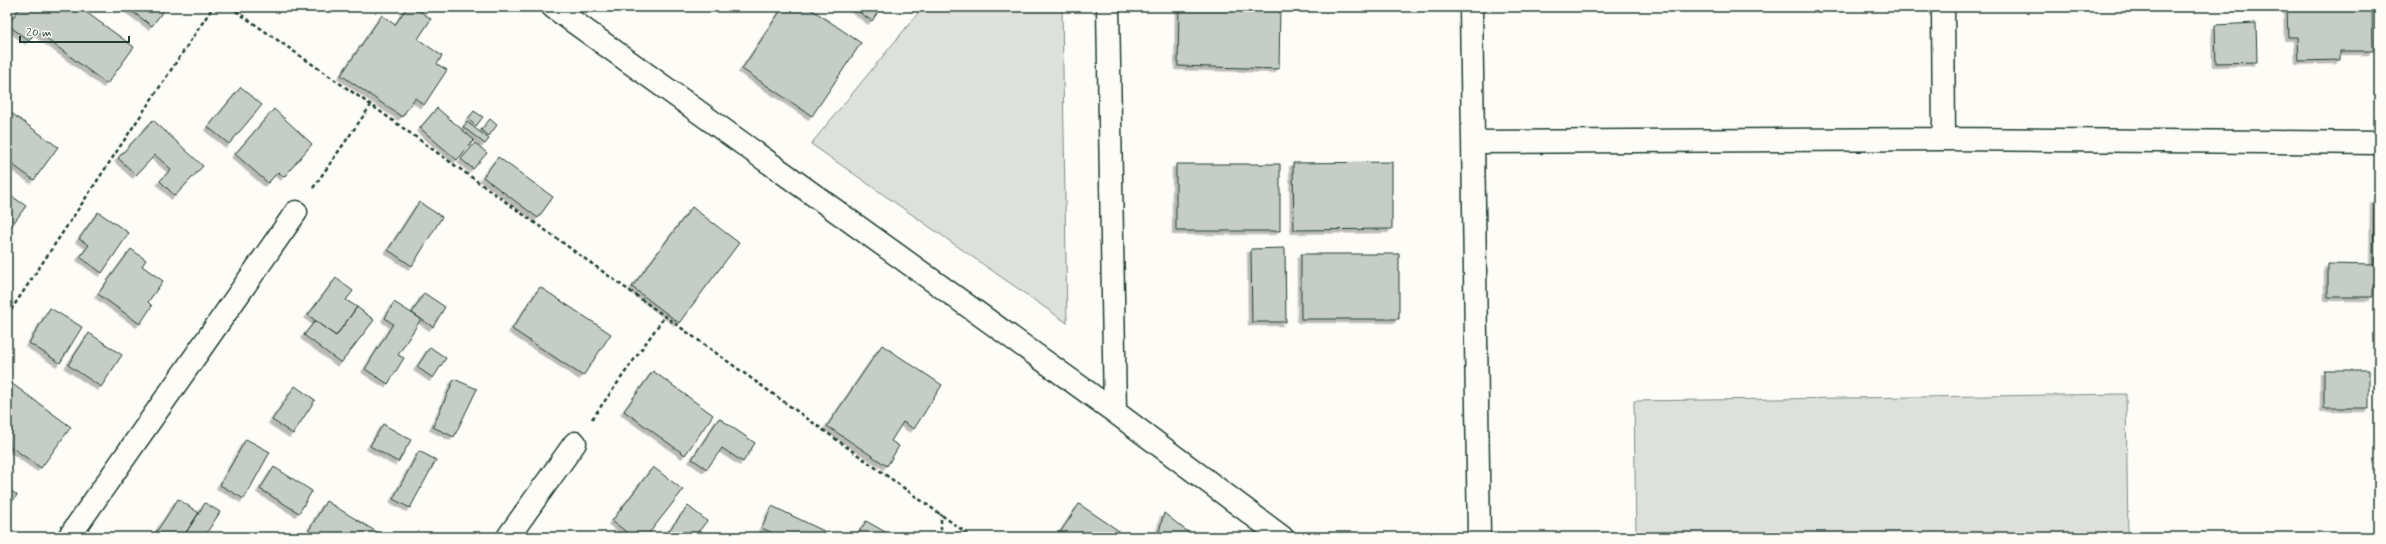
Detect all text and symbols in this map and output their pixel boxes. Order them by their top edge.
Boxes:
scale bar [20,18,129,44]
text: 20 m [26,25,52,41]

